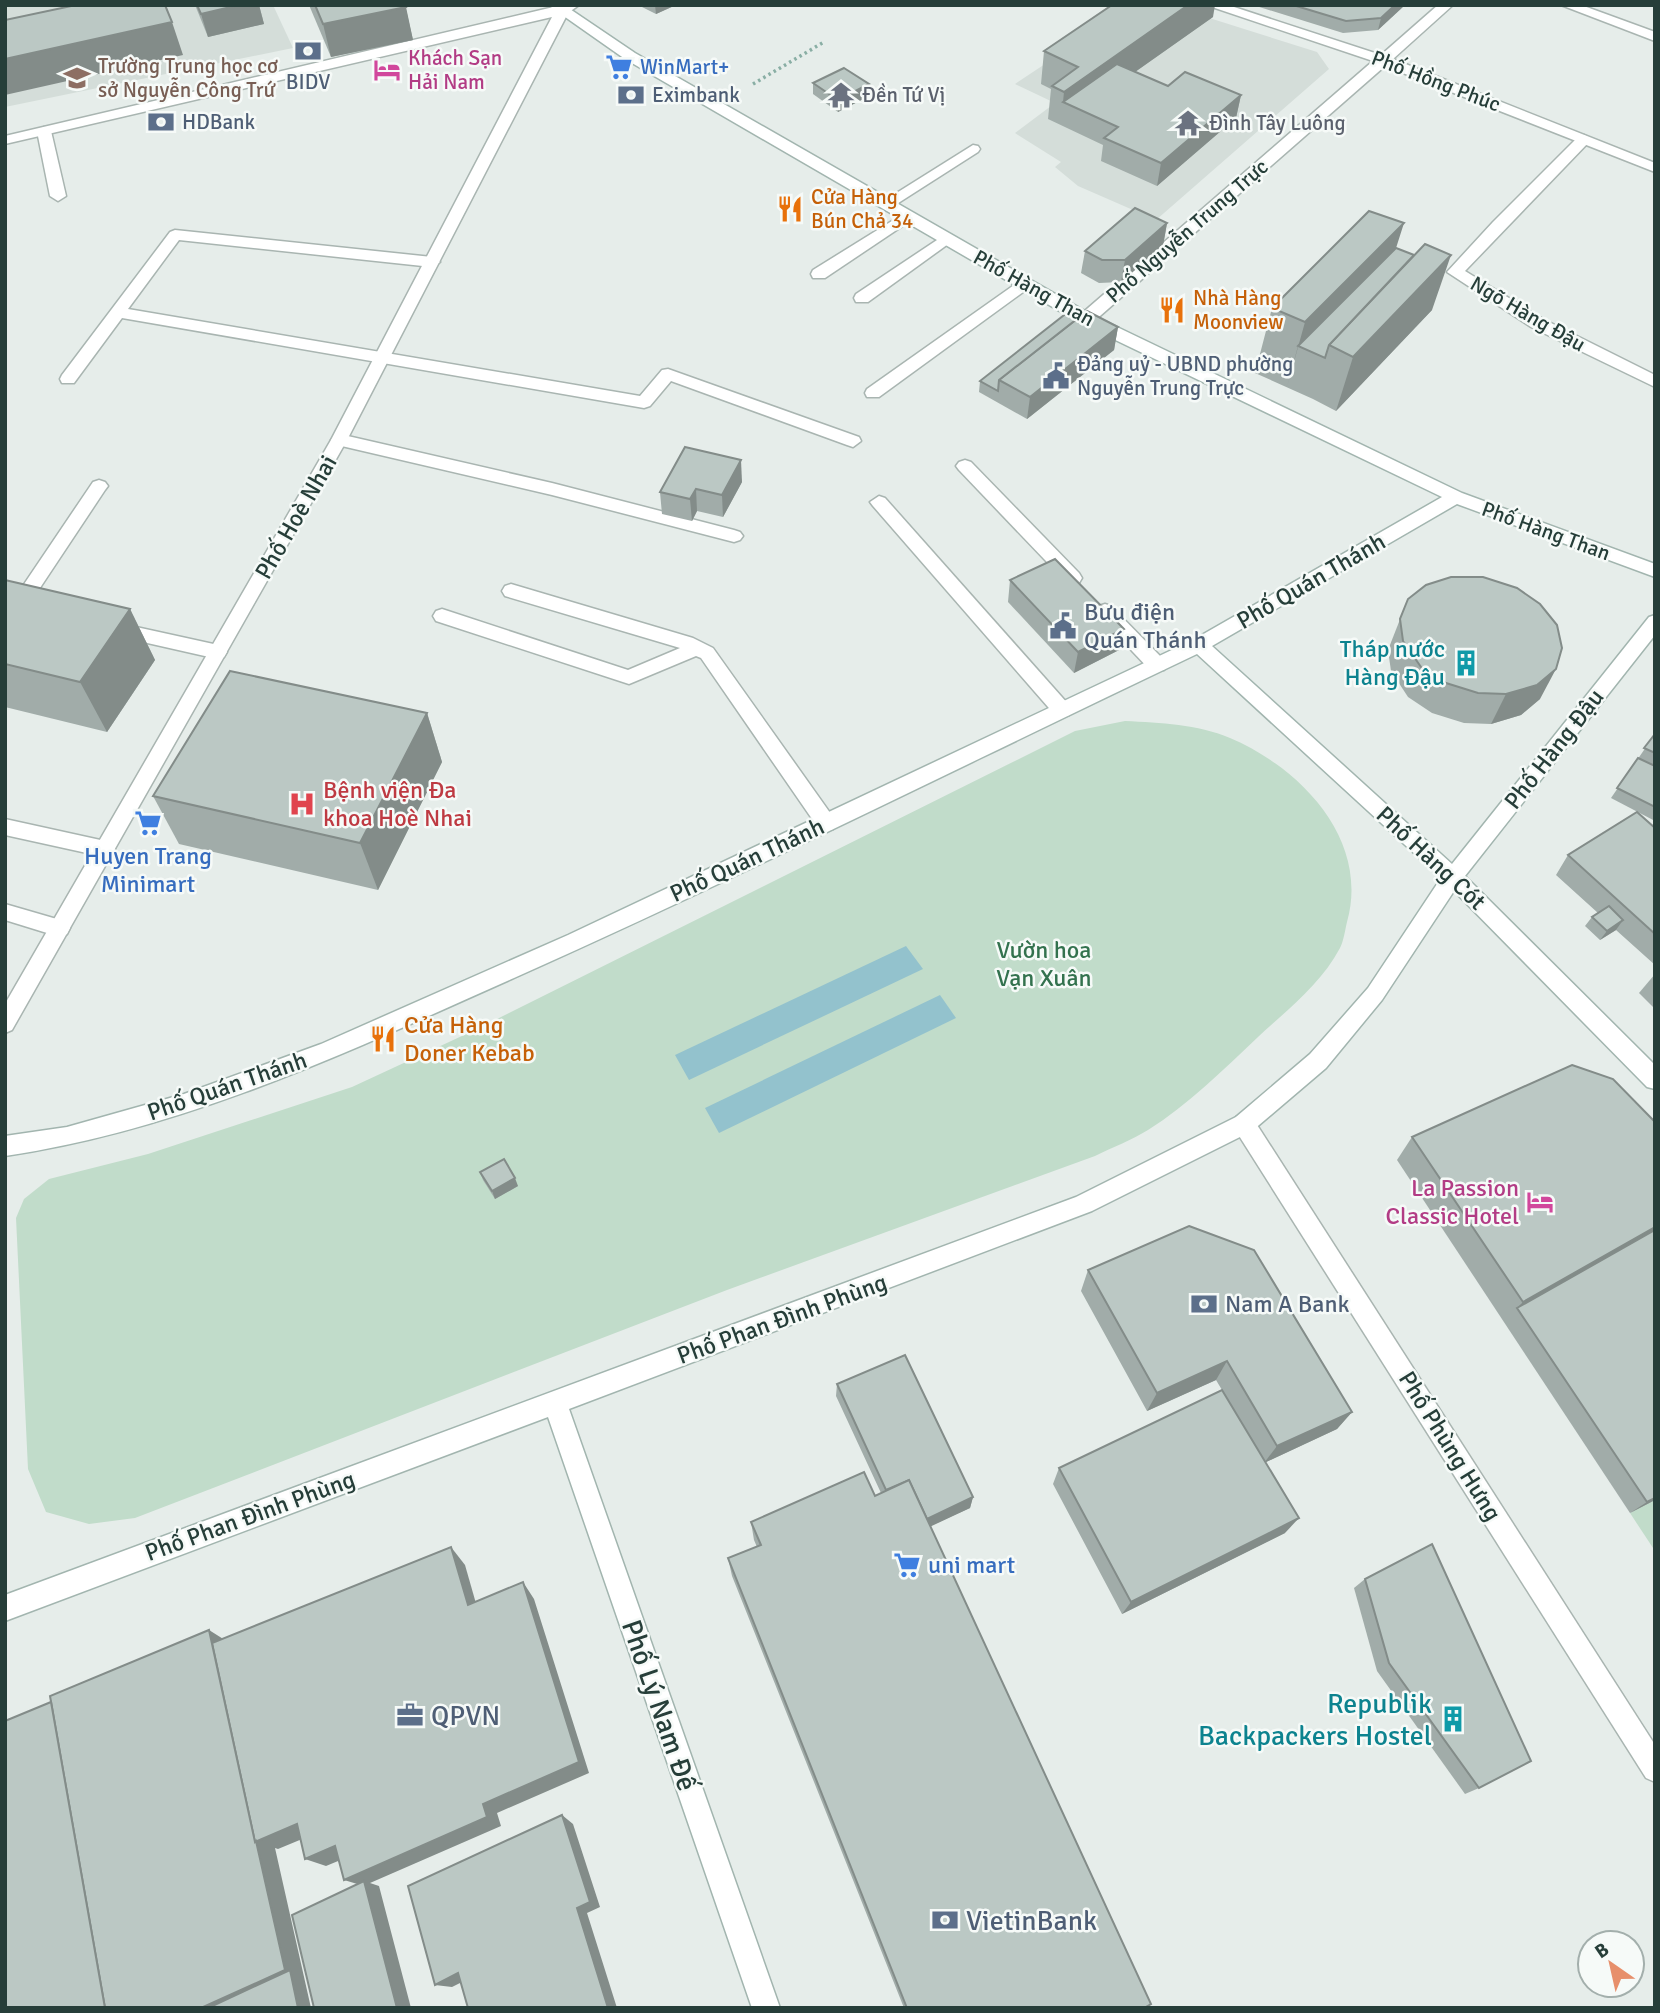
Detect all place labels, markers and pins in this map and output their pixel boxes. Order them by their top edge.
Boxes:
bank icon: BIDV [293,36,323,66]
place label: Khách Sạn Hải Nam [408,45,502,95]
supermarket icon: WinMart+ [604,52,634,82]
place label: Trường Trung học cơ sở Nguyễn Công Trứ [98,53,278,103]
place label: WinMart+ [640,54,729,80]
hotel icon: Khách Sạn Hải Nam [372,55,402,85]
school or university icon: Trường Trung học cơ sở Nguyễn Công Trứ [62,63,92,93]
place label: BIDV [286,69,330,95]
bank icon: Eximbank [616,80,646,110]
temple icon: Đền Tứ Vị [826,80,856,110]
place label: Eximbank [652,82,740,108]
place label: Đền Tứ Vị [862,82,945,108]
bank icon: HDBank [146,107,176,137]
temple icon: Đình Tây Luông [1173,108,1203,138]
place label: HDBank [182,109,256,135]
place label: Đình Tây Luông [1209,110,1346,136]
place label: Cửa Hàng Bún Chả 34 [811,184,913,234]
restaurant icon: Cửa Hàng Bún Chả 34 [775,194,805,224]
place label: Nhà Hàng Moonview [1193,285,1283,335]
restaurant icon: Nhà Hàng Moonview [1157,295,1187,325]
place label: Đảng uỷ - UBND phường Nguyễn Trung Trực [1077,351,1293,401]
public building icon: Đảng uỷ - UBND phường Nguyễn Trung Trực [1041,361,1071,391]
place label: Bưu điện Quán Thánh [1084,597,1207,655]
public building icon: Bưu điện Quán Thánh [1048,611,1078,641]
place label: Tháp nước Hàng Đậu [1340,634,1445,692]
building icon: Tháp nước Hàng Đậu [1451,648,1481,678]
place label: Bệnh viện Đa khoa Hoè Nhai [323,775,472,833]
hospital icon: Bệnh viện Đa khoa Hoè Nhai [287,789,317,819]
supermarket icon: Huyen Trang Minimart [133,808,163,838]
place label: Huyen Trang Minimart [84,841,212,899]
place label: Cửa Hàng Doner Kebab [404,1010,535,1068]
restaurant icon: Cửa Hàng Doner Kebab [368,1024,398,1054]
place label: La Passion Classic Hotel [1385,1173,1519,1231]
hotel icon: La Passion Classic Hotel [1525,1187,1555,1217]
bank icon: Nam A Bank [1189,1289,1219,1319]
place label: Nam A Bank [1225,1289,1350,1319]
supermarket icon: uni mart [892,1550,922,1580]
place label: uni mart [928,1550,1015,1580]
place label: Republik Backpackers Hostel [1198,1687,1432,1753]
place label: QPVN [431,1699,500,1733]
office icon: QPVN [395,1700,425,1730]
building icon: Republik Backpackers Hostel [1438,1704,1468,1734]
place label: VietinBank [966,1904,1097,1938]
bank icon: VietinBank [930,1905,960,1935]

